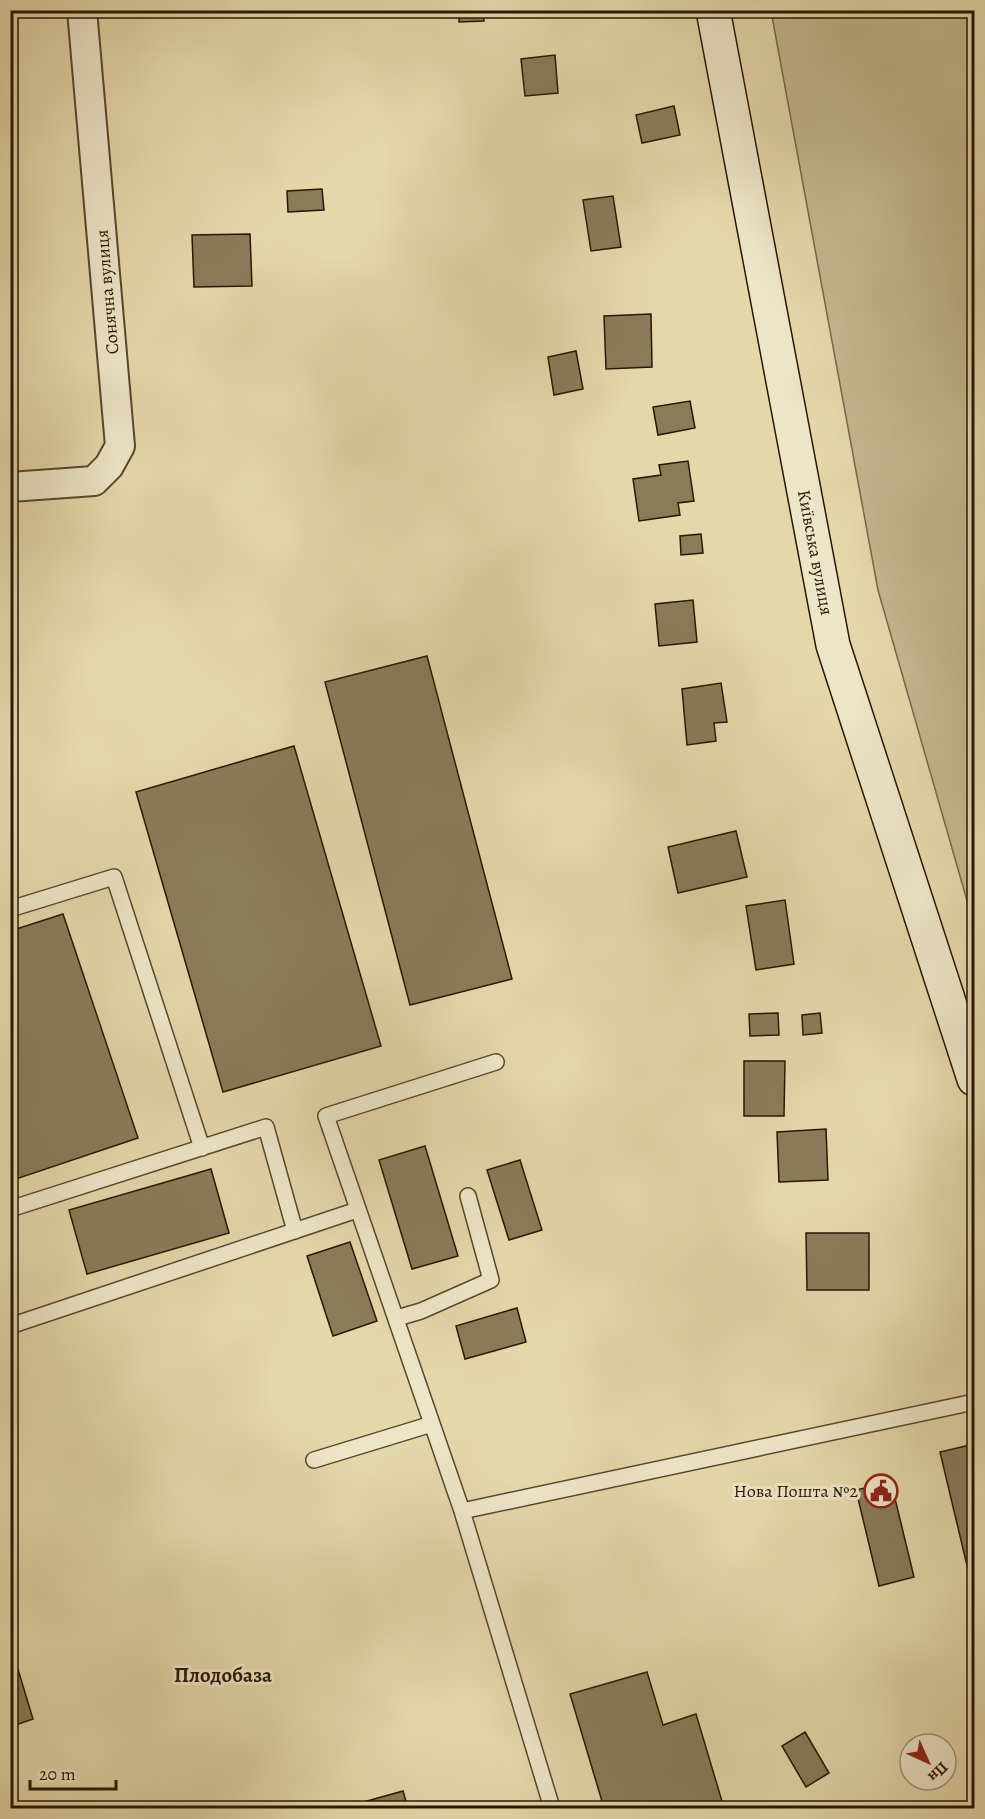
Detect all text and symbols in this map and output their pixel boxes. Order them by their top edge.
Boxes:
street label: Сонячна вулиця [90,229,124,355]
street label: Київська вулиця [792,488,839,617]
public building icon: Нова Пошта №2 [863,1473,899,1509]
place label: Нова Пошта №2 [733,1479,858,1503]
district label: Плодобаза [174,1661,272,1689]
north arrow [898,1732,958,1792]
scale bar [30,1753,116,1791]
text: Пн [923,1757,953,1787]
text: 20 m [39,1762,76,1786]

